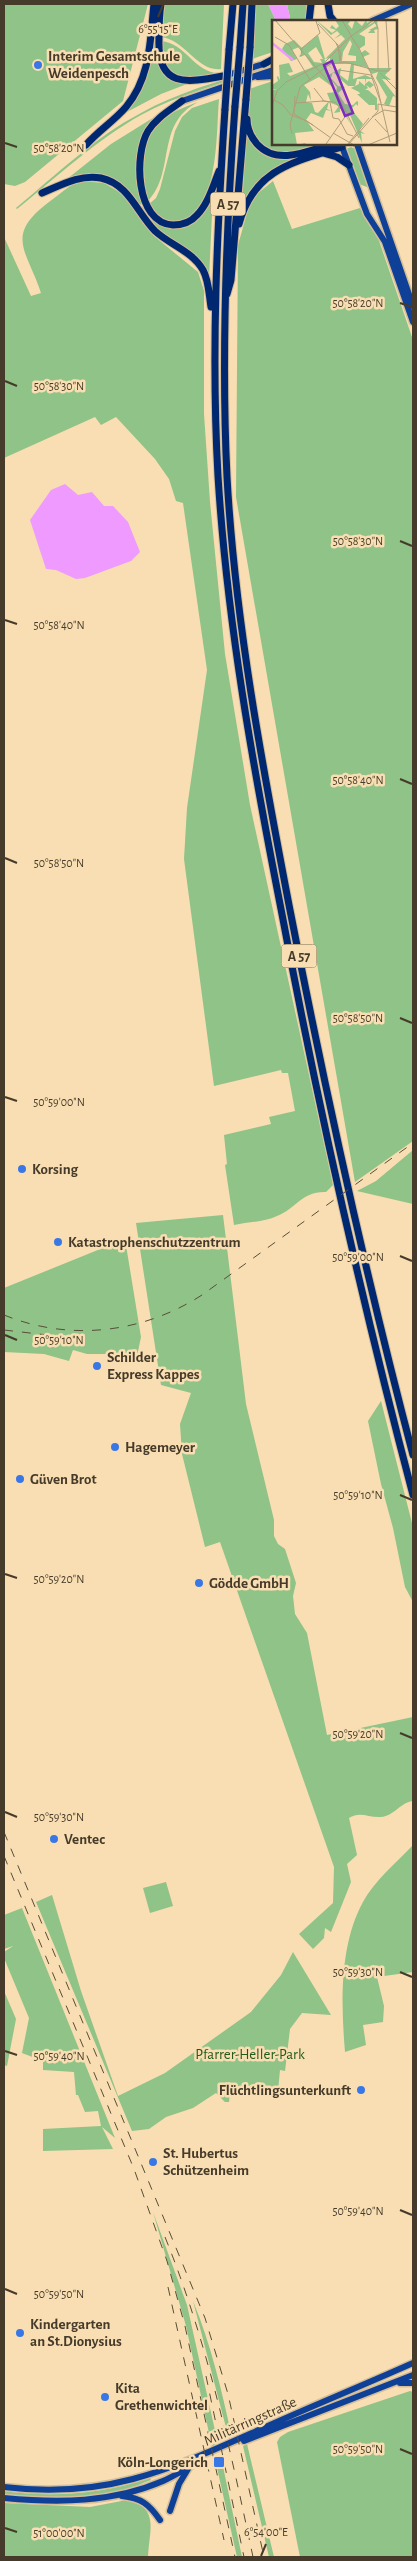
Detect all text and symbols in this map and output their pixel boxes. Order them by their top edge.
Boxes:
inset map [272,20,397,145]
text: 6°55'15"E [138,23,178,35]
place label: Interim Gesamtschule Weidenpesch [48,49,180,81]
marker: Interim Gesamtschule Weidenpesch [32,59,44,71]
text: 50°58'20"N [34,142,84,154]
road number: A 57 [210,192,246,215]
text: 50°58'20"N [333,297,383,309]
text: 50°58'30"N [34,380,84,392]
text: 50°58'30"N [333,535,383,547]
text: 50°58'40"N [33,619,85,631]
text: 50°58'40"N [332,774,384,786]
text: 50°58'50"N [34,857,84,869]
road number: A 57 [282,944,316,968]
text: 50°58'50"N [333,1012,383,1024]
text: 50°59'00"N [33,1096,85,1108]
place label: Korsing [32,1162,79,1177]
marker: Korsing [16,1163,28,1175]
place label: Katastrophenschutzzentrum [68,1235,241,1250]
marker: Katastrophenschutzzentrum [52,1236,64,1248]
text: 50°59'00"N [332,1251,384,1263]
text: 50°59'10"N [34,1334,84,1346]
place label: Schilder Express Kappes [107,1350,200,1382]
marker: Schilder Express Kappes [91,1360,103,1372]
place label: Hagemeyer [125,1440,196,1455]
marker: Hagemeyer [109,1441,121,1453]
place label: Güven Brot [30,1472,97,1487]
marker: Güven Brot [14,1473,26,1485]
text: 50°59'10"N [333,1489,383,1501]
text: 50°59'20"N [34,1573,84,1585]
place label: Gödde GmbH [209,1576,289,1591]
marker: Gödde GmbH [193,1577,205,1589]
text: 50°59'20"N [333,1728,383,1740]
text: 50°59'30"N [34,1811,84,1823]
place label: Ventec [64,1832,105,1847]
marker: Ventec [48,1833,60,1845]
text: 50°59'30"N [333,1966,383,1978]
park label: Pfarrer-Heller-Park [195,2047,305,2062]
text: 50°59'40"N [33,2050,85,2062]
place label: Flüchtlingsunterkunft [219,2083,351,2098]
marker: Flüchtlingsunterkunft [355,2084,367,2096]
place label: St. Hubertus Schützenheim [163,2146,249,2178]
marker: St. Hubertus Schützenheim [147,2156,159,2168]
text: 50°59'40"N [332,2205,384,2217]
text: 50°59'50"N [34,2288,84,2300]
place label: Kindergarten an St.Dionysius [30,2317,122,2349]
marker: Kindergarten an St.Dionysius [14,2327,26,2339]
place label: Kita Grethenwichtel [115,2381,208,2413]
marker: Kita Grethenwichtel [99,2391,111,2403]
street label: Militärringstraße [202,2394,299,2449]
text: 50°59'50"N [333,2443,383,2455]
place label: Köln-Longerich [117,2455,208,2470]
marker: Köln-Longerich [212,2455,226,2469]
text: 6°54'00"E [244,2526,288,2538]
text: 51°00'00"N [33,2527,85,2539]

